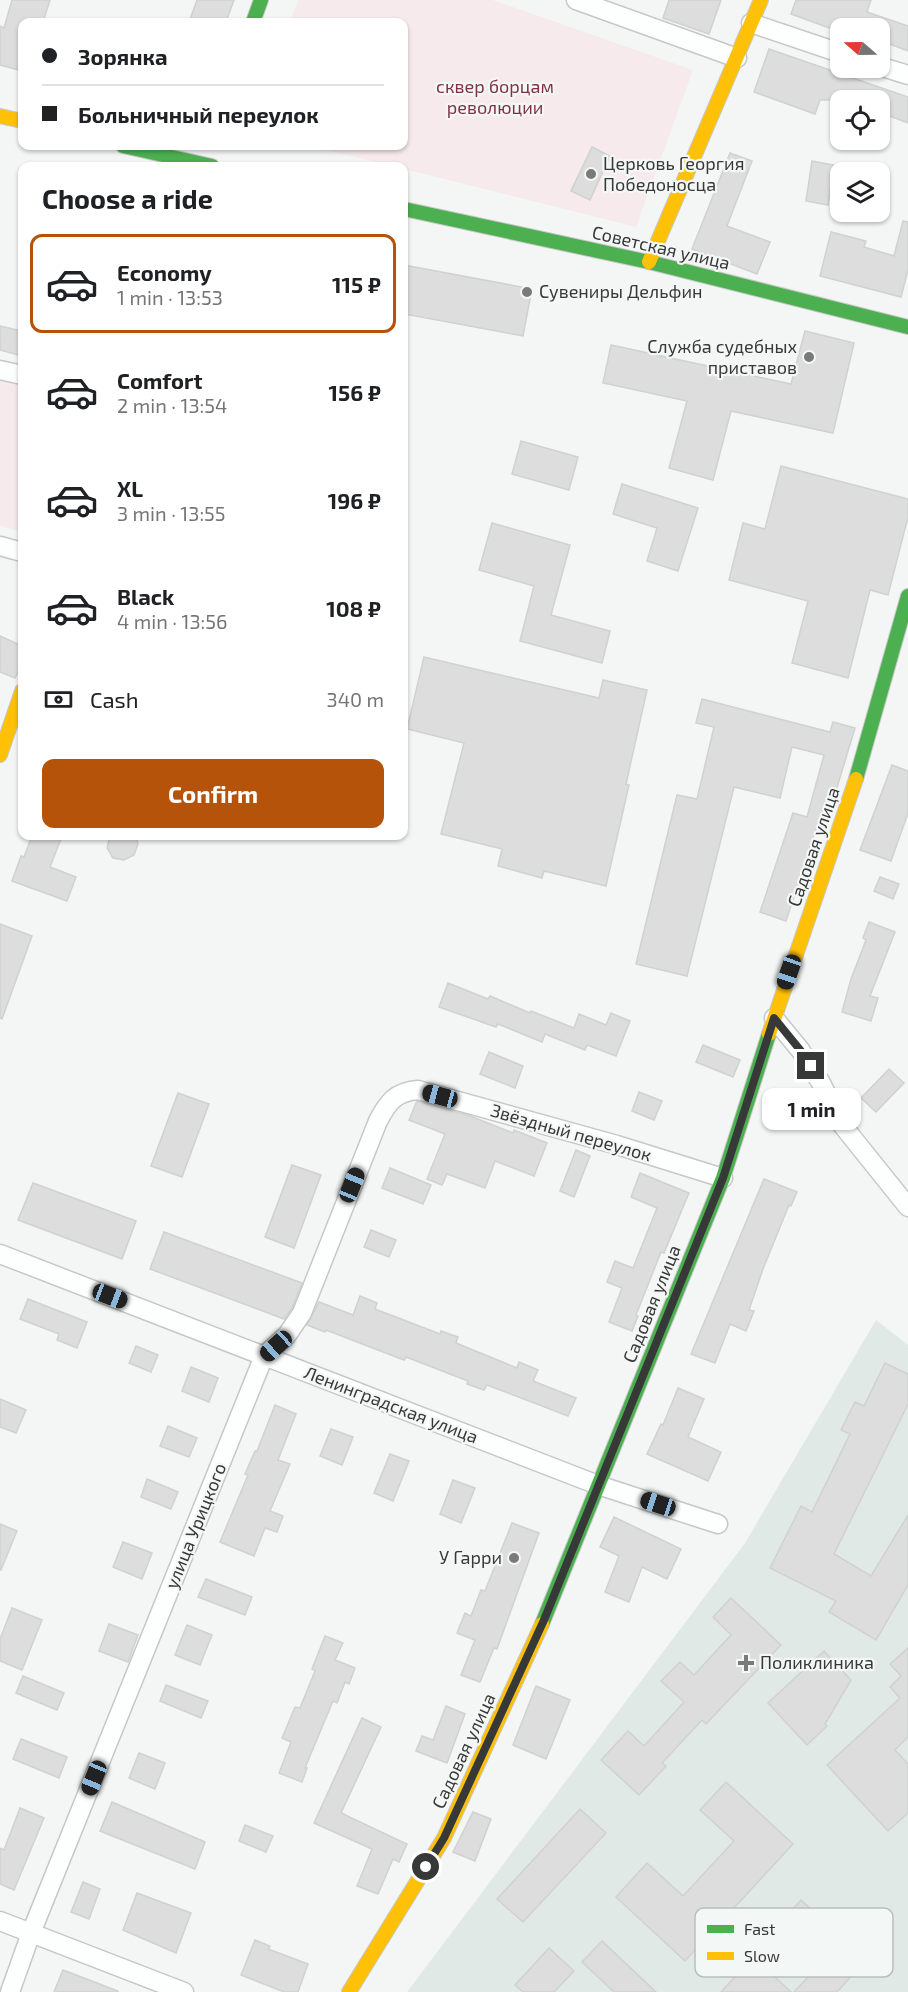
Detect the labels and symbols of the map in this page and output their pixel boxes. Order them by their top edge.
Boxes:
north arrow [830,18,890,78]
park label: сквер борцам революции [436,75,554,118]
place label: Церковь Георгия Победоносца [603,152,744,195]
marker: Церковь Георгия Победоносца [584,167,598,181]
street label: Советская улица [590,220,732,274]
place label: Сувениры Дельфин [539,280,702,302]
marker: Сувениры Дельфин [520,285,534,299]
place label: Служба судебных приставов [647,335,797,378]
marker: Служба судебных приставов [802,350,816,364]
street label: Садовая улица [782,784,844,909]
car [775,952,803,992]
route end [797,1052,824,1079]
car [420,1083,460,1109]
callout: 1 min [762,1087,860,1129]
street label: Звёздный переулок [488,1099,655,1166]
car [337,1165,367,1205]
street label: Садовая улица [617,1242,685,1366]
car [90,1281,130,1311]
car [257,1327,295,1365]
street label: Ленинградская улица [301,1361,482,1447]
street label: улица Урицкого [160,1459,230,1592]
car [638,1490,678,1518]
place label: У Гарри [439,1546,502,1568]
marker: У Гарри [507,1551,521,1565]
place label: Поликлиника [760,1651,874,1673]
marker: Поликлиника [737,1654,755,1672]
street label: Садовая улица [427,1689,499,1812]
car [79,1758,109,1798]
route start [412,1853,439,1880]
legend [695,1908,893,1977]
text: Fast [744,1919,775,1938]
text: Slow [744,1946,780,1965]

